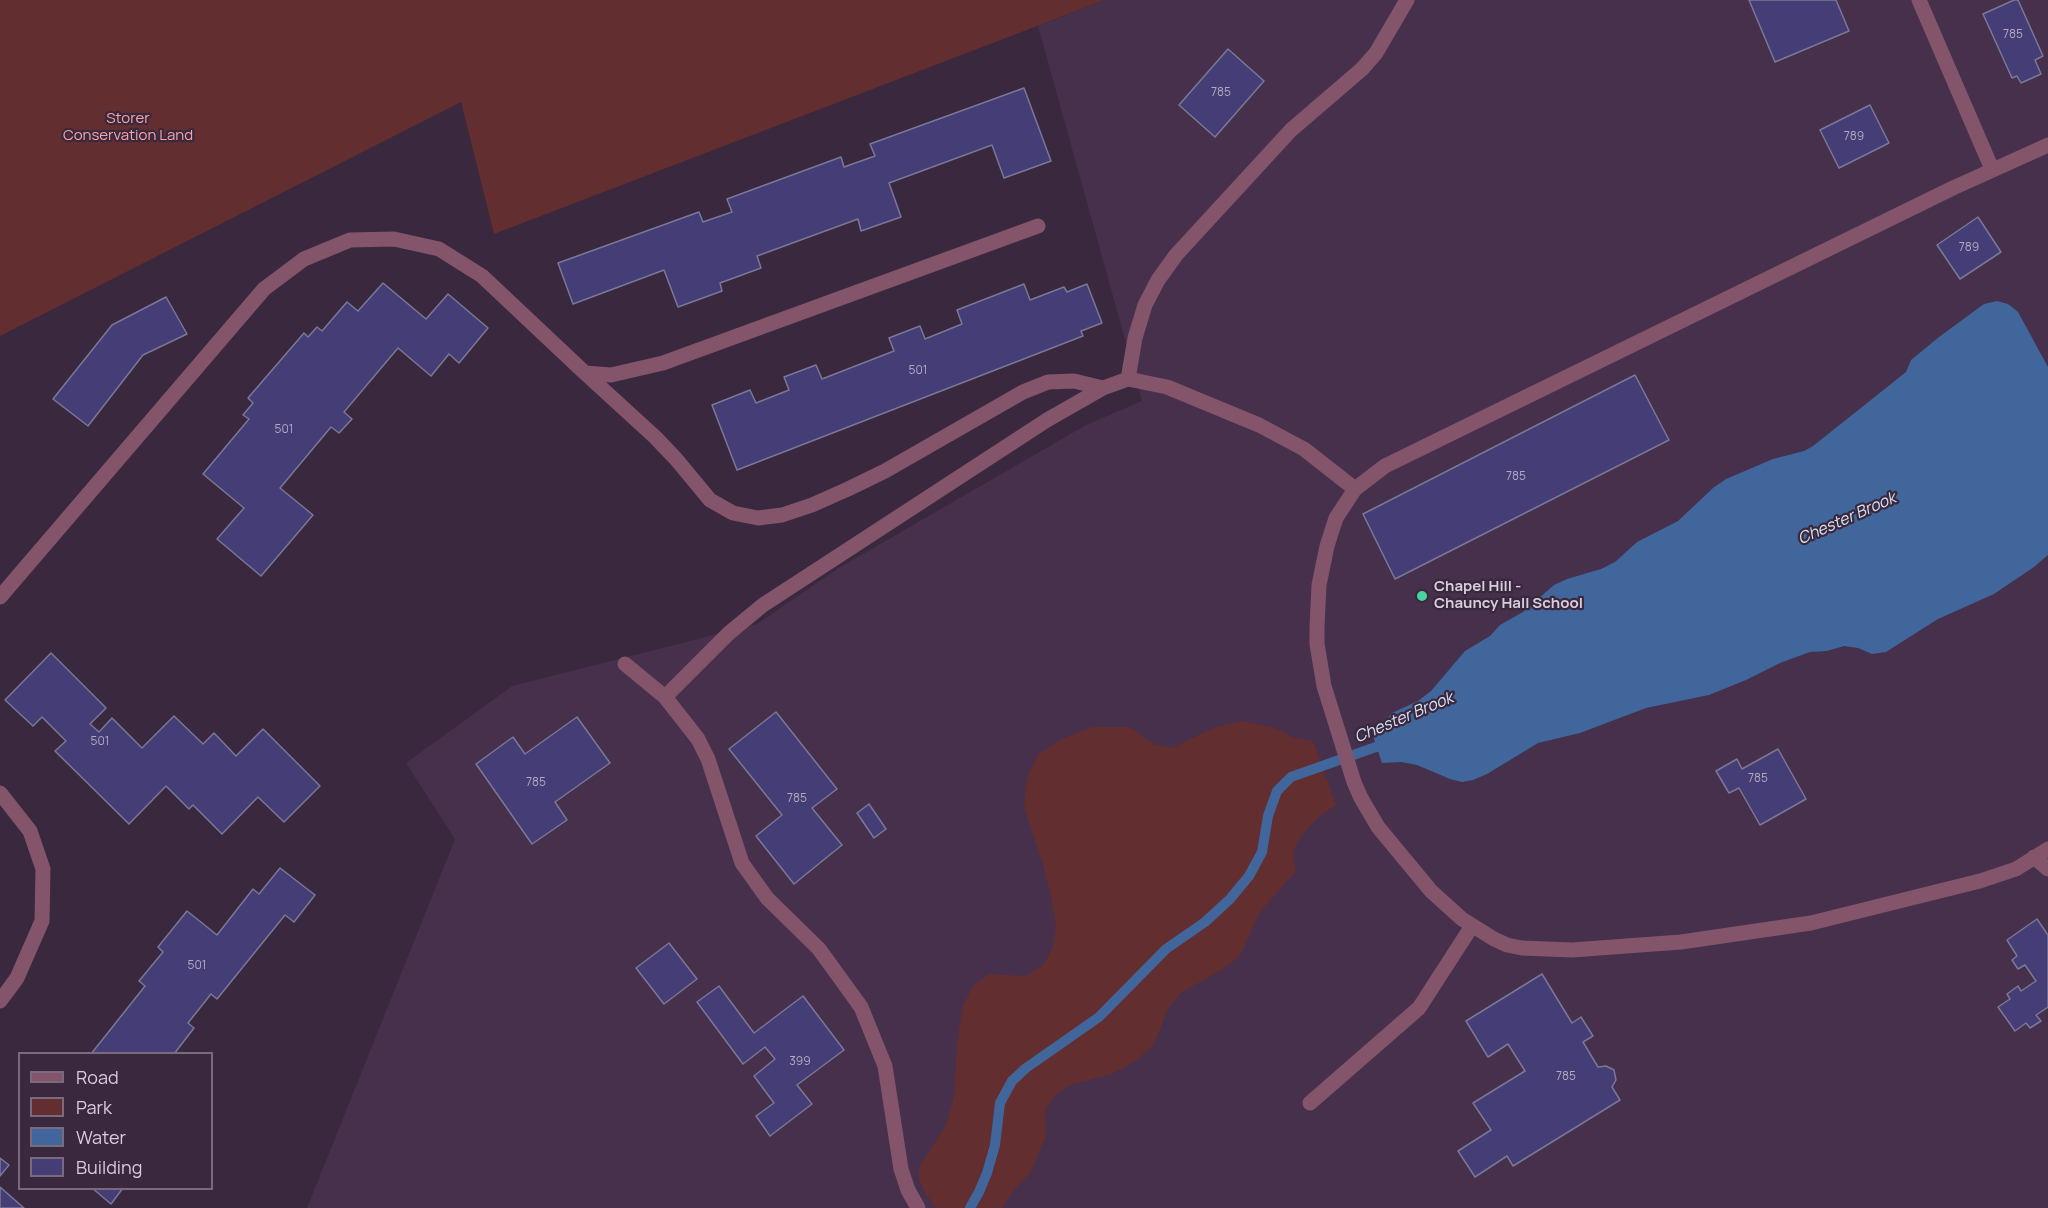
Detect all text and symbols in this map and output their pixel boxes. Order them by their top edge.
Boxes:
house number: 785 [2003,28,2023,42]
house number: 785 [1211,86,1231,100]
park label: Storer Conservation Land [63,110,193,145]
house number: 789 [1844,130,1864,144]
house number: 789 [1959,241,1979,255]
house number: 501 [909,364,927,378]
house number: 501 [275,423,293,437]
house number: 785 [1506,470,1526,484]
water label: Chester Brook [1795,489,1899,549]
place label: Chapel Hill - Chauncy Hall School [1434,578,1583,613]
marker: Chapel Hill - Chauncy Hall School [1415,589,1429,603]
water label: Chester Brook [1352,689,1456,747]
house number: 501 [91,735,109,749]
house number: 785 [1748,772,1768,786]
house number: 785 [526,776,546,790]
house number: 785 [787,792,807,806]
house number: 501 [188,959,206,973]
legend [18,1052,213,1190]
house number: 399 [789,1055,811,1069]
text: Road [76,1065,119,1089]
house number: 785 [1556,1070,1576,1084]
text: Park [76,1095,112,1119]
text: Water [76,1125,126,1149]
text: Building [76,1155,142,1179]

